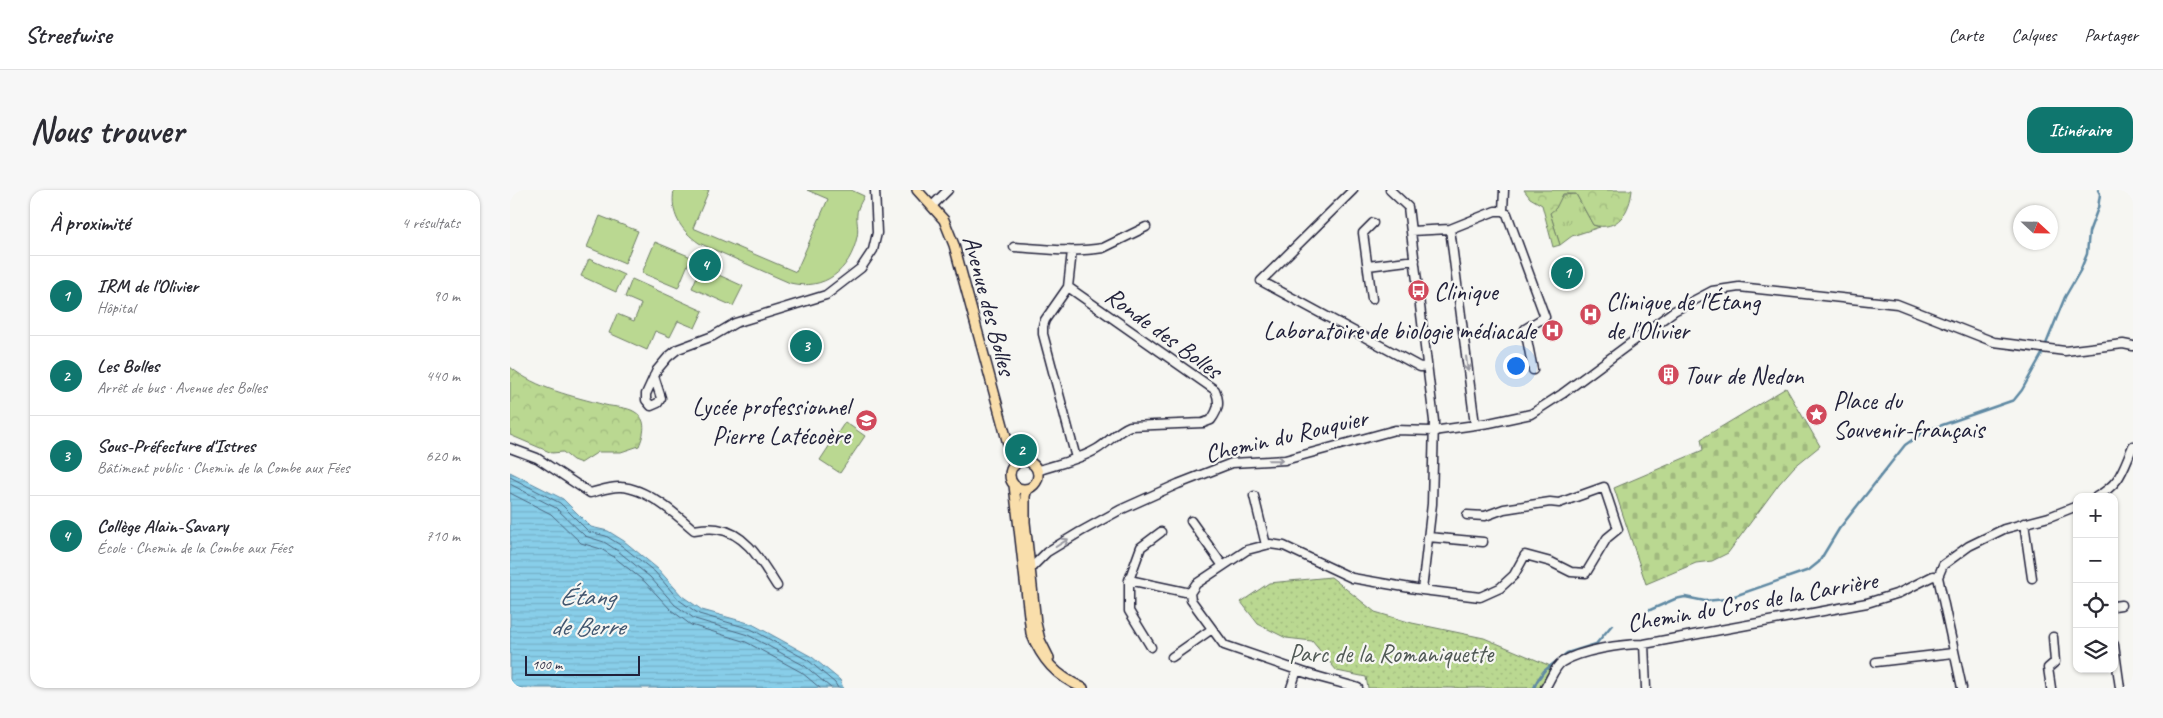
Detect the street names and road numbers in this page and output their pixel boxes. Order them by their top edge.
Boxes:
street label: Avenue des Bolles [955,232,1024,381]
street label: Ronde des Bolles [1099,280,1230,387]
street label: Chemin du Rouquier [1202,401,1372,470]
street label: Chemin du Cros de la Carrière [1625,564,1882,640]

